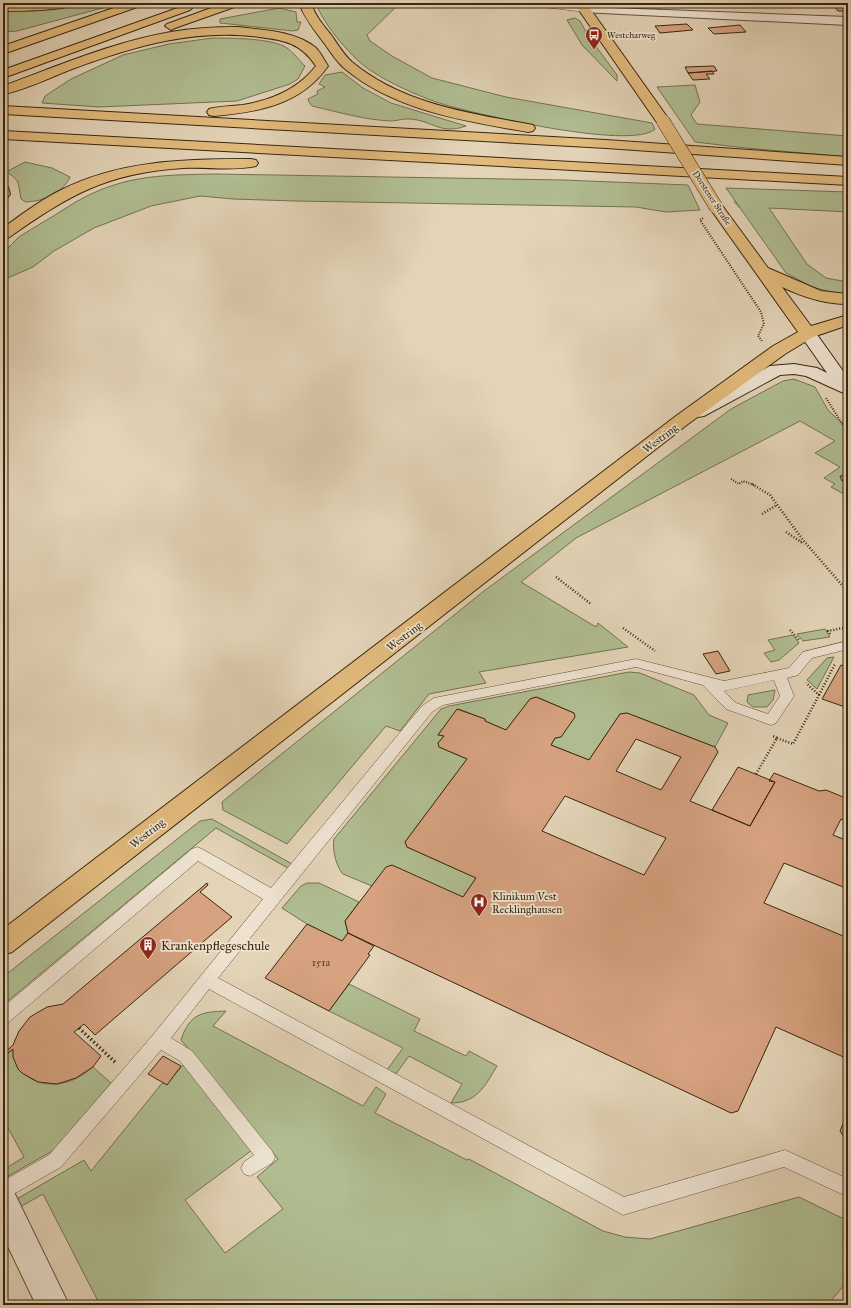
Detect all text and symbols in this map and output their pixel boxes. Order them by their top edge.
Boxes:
bus stop icon: Westcharweg [584,25,604,50]
place label: Westcharweg [607,29,656,41]
street label: Dorstener Straße [691,168,734,227]
street label: Westring [640,420,681,456]
street label: Westring [384,618,425,654]
street label: Westring [127,815,168,851]
place label: Klinikum Vest Recklinghausen [492,890,562,916]
hospital icon: Klinikum Vest Recklinghausen [469,892,489,917]
building icon: Krankenpflegeschule [138,935,158,960]
place label: Krankenpflegeschule [161,938,271,954]
house number: 151a [312,956,331,969]

